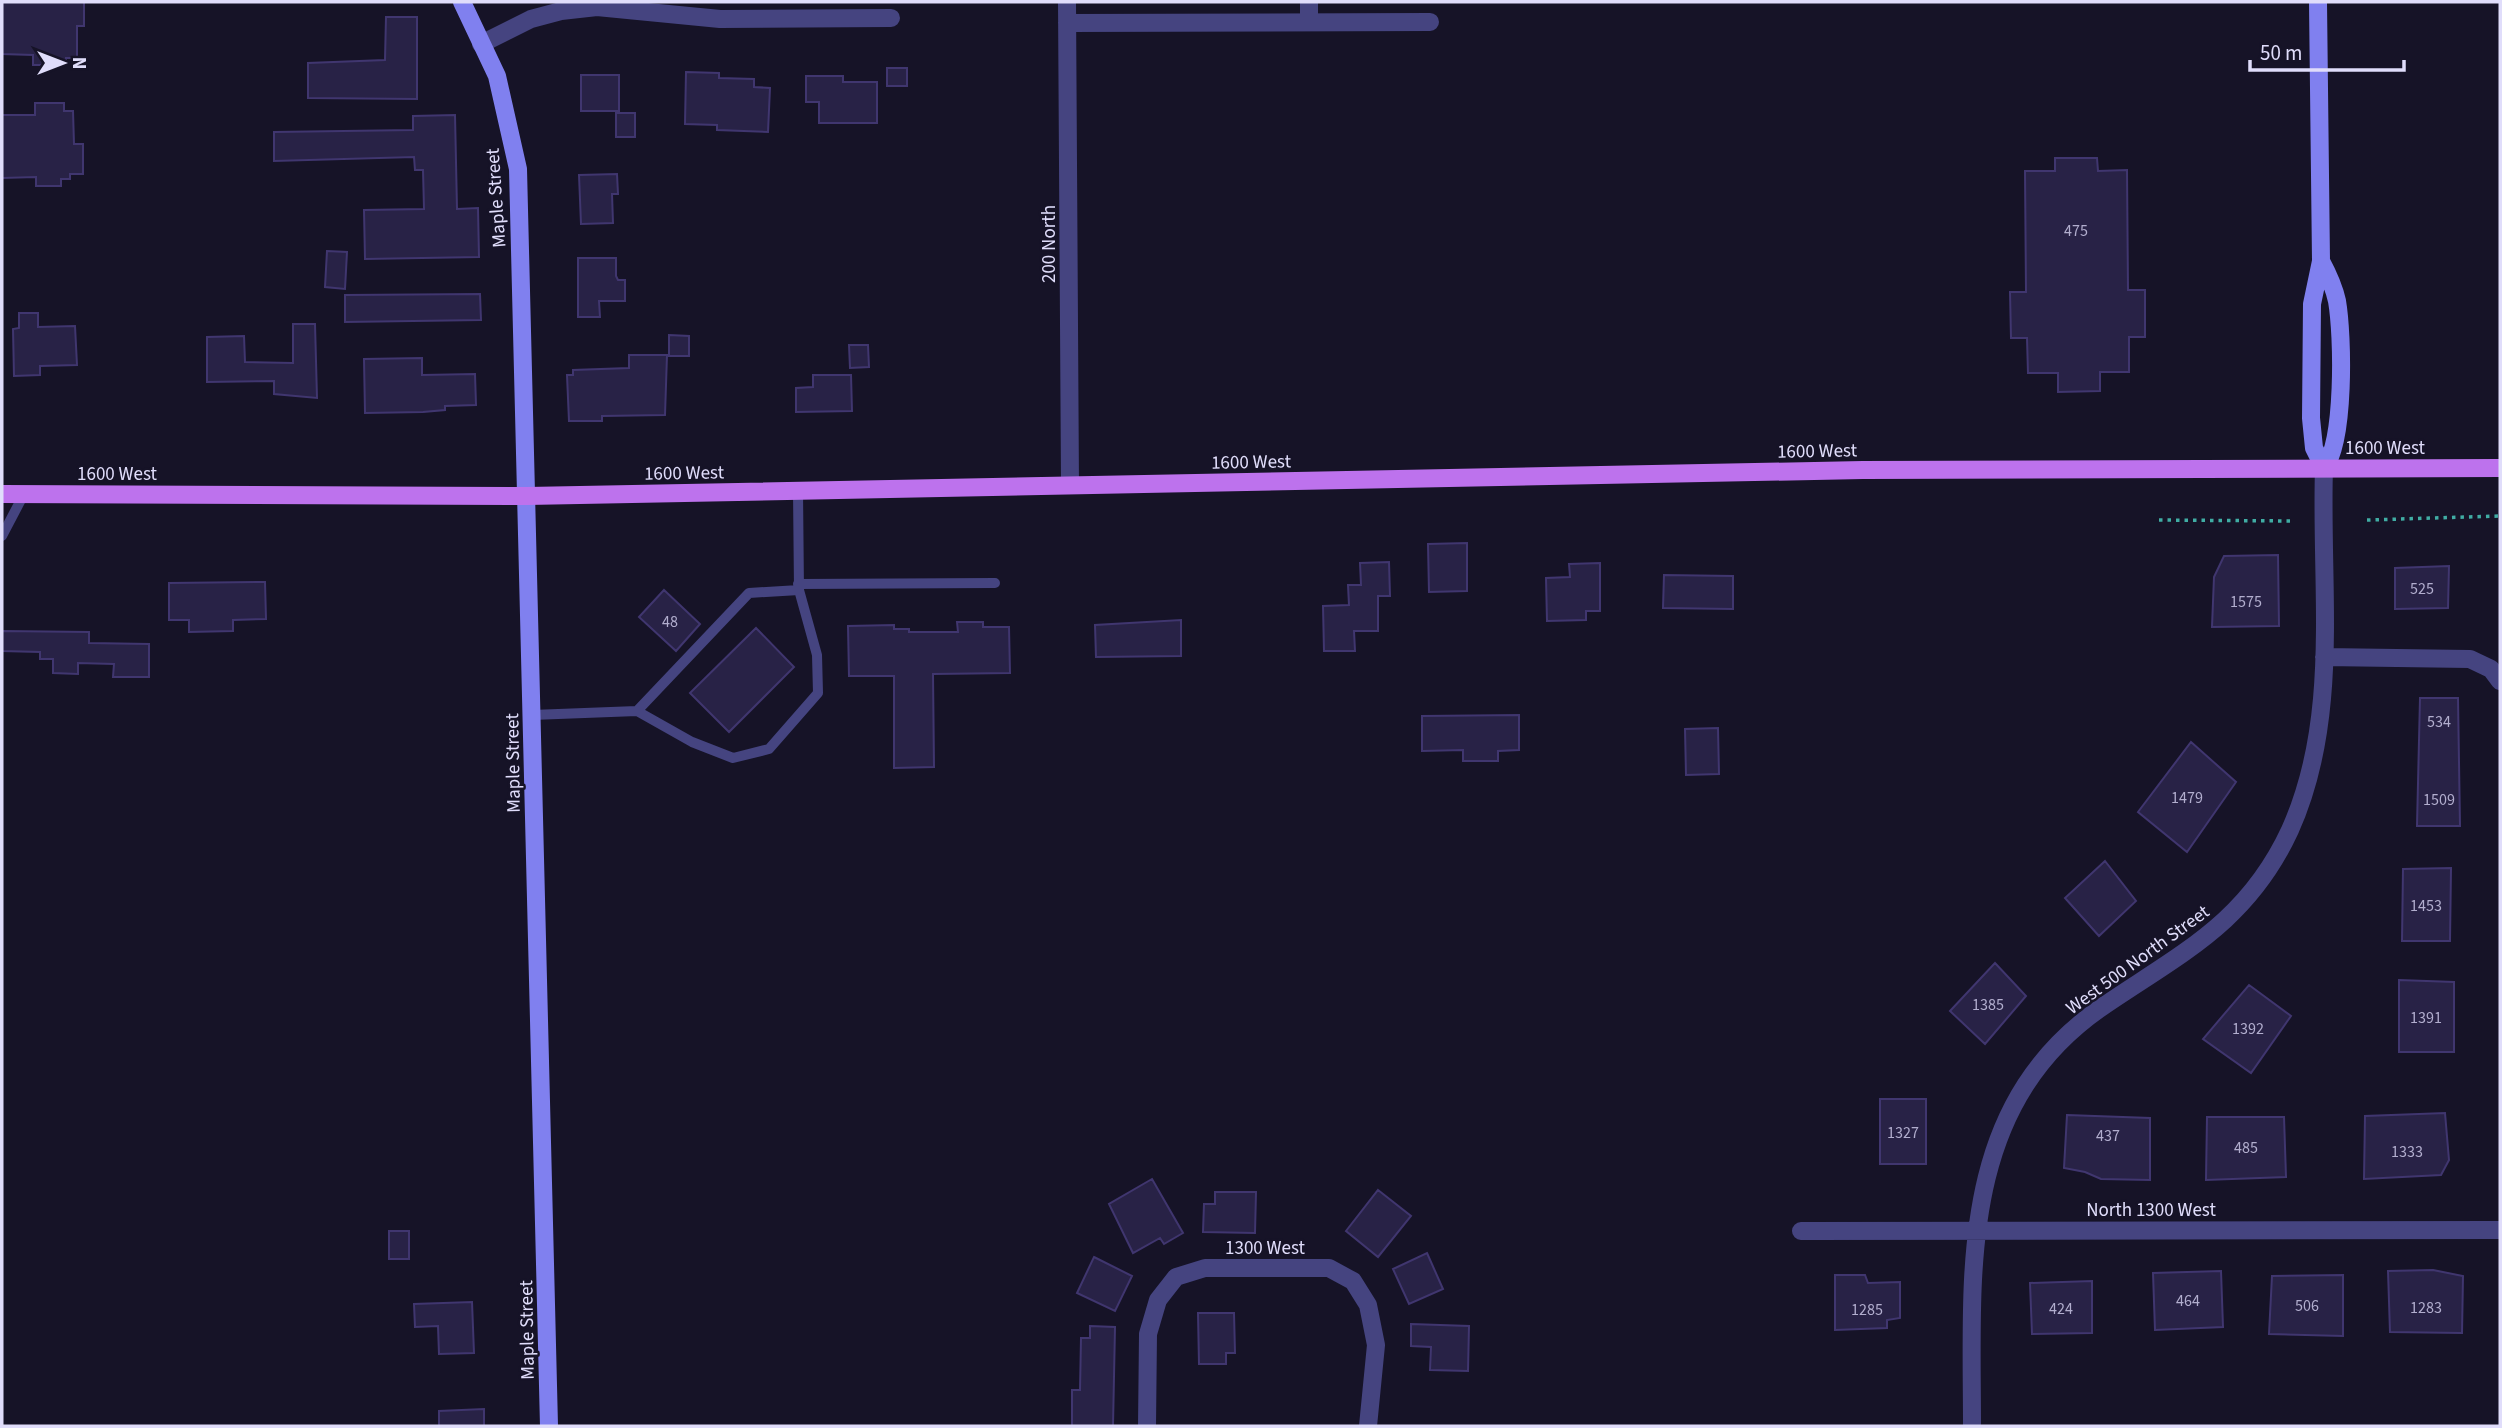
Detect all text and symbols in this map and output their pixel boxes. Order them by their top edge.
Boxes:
north arrow [28,28,98,98]
scale bar [2250,28,2404,72]
text: 50 m [2260,38,2302,68]
text: N [65,57,92,69]
street label: Maple Street [480,147,513,249]
street label: 200 North [1036,205,1063,283]
house number: 475 [2064,220,2088,242]
street label: 1600 West [2345,435,2426,462]
street label: 1600 West [1777,437,1858,466]
street label: 1600 West [1211,448,1292,477]
street label: 1600 West [644,459,725,488]
street label: 1600 West [77,461,158,488]
house number: 525 [2410,578,2434,600]
house number: 1575 [2230,591,2262,613]
house number: 48 [662,611,678,633]
house number: 534 [2427,711,2451,733]
street label: Maple Street [499,712,528,813]
house number: 1479 [2171,787,2203,809]
house number: 1509 [2423,789,2455,811]
house number: 1453 [2410,895,2442,917]
street label: West 500 North Street [2061,899,2216,1022]
house number: 1385 [1972,994,2004,1016]
house number: 1391 [2410,1007,2442,1029]
house number: 1392 [2232,1018,2264,1040]
house number: 1327 [1887,1122,1919,1144]
house number: 437 [2096,1125,2120,1147]
house number: 485 [2234,1137,2258,1159]
house number: 1333 [2391,1141,2423,1163]
street label: North 1300 West [2086,1197,2216,1224]
street label: 1300 West [1225,1235,1306,1262]
street label: Maple Street [513,1279,542,1380]
house number: 464 [2176,1290,2200,1312]
house number: 506 [2295,1295,2319,1317]
house number: 1283 [2410,1297,2442,1319]
house number: 424 [2049,1298,2073,1320]
house number: 1285 [1851,1299,1883,1321]

